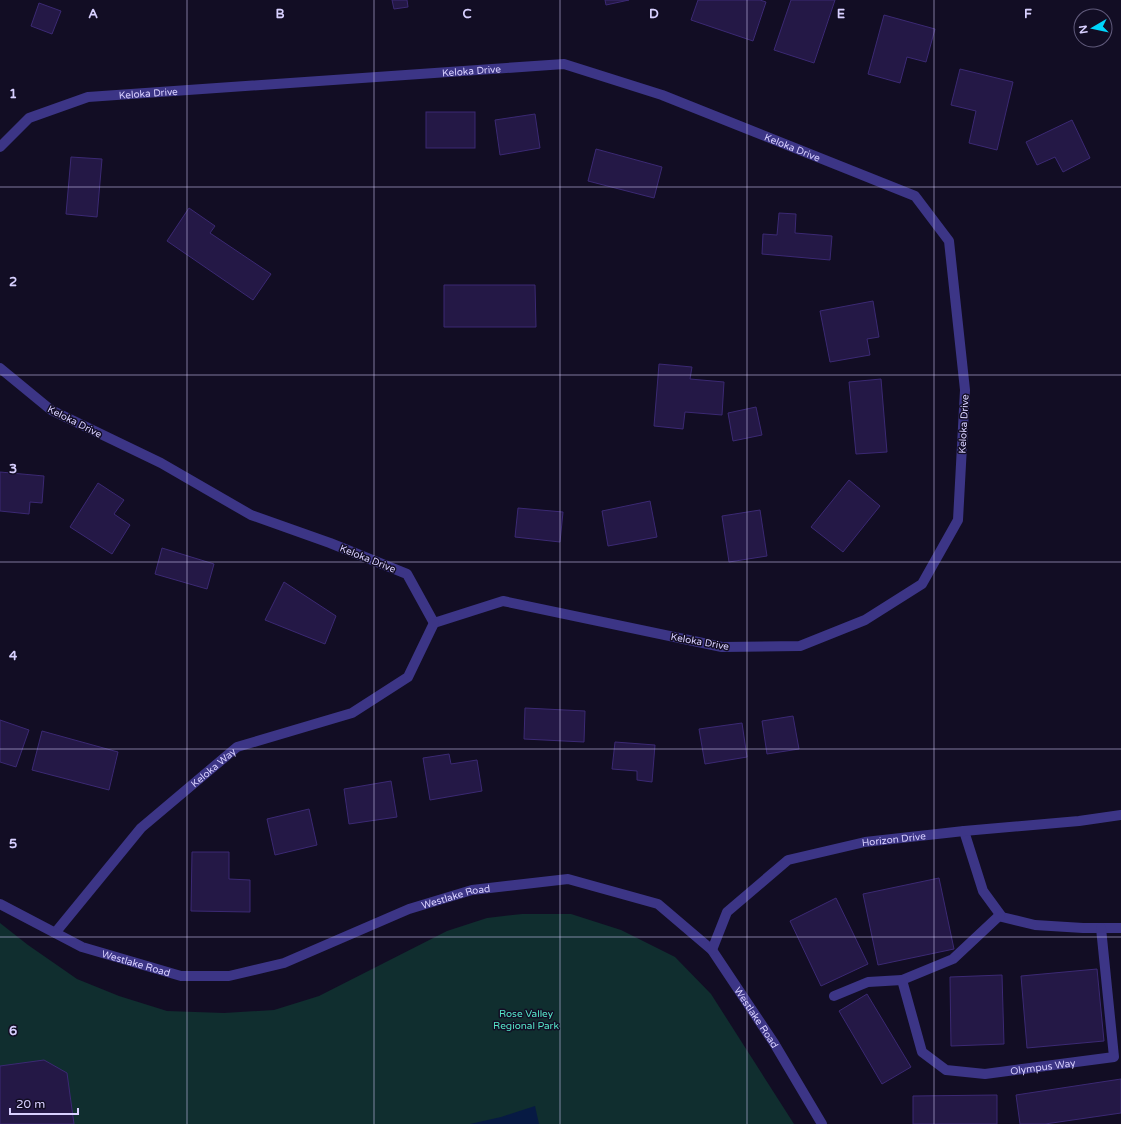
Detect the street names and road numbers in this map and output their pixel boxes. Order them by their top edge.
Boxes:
street label: Keloka Drive [442,63,502,79]
street label: Keloka Drive [118,86,179,102]
street label: Keloka Drive [762,131,822,165]
street label: Keloka Drive [956,394,972,454]
street label: Keloka Drive [45,403,104,441]
street label: Keloka Drive [338,542,398,576]
street label: Keloka Drive [670,631,730,653]
street label: Keloka Way [189,745,239,790]
street label: Horizon Drive [861,830,927,849]
street label: Westlake Road [420,883,491,912]
street label: Westlake Road [100,948,172,980]
street label: Westlake Road [731,985,781,1050]
street label: Olympus Way [1010,1057,1077,1078]

